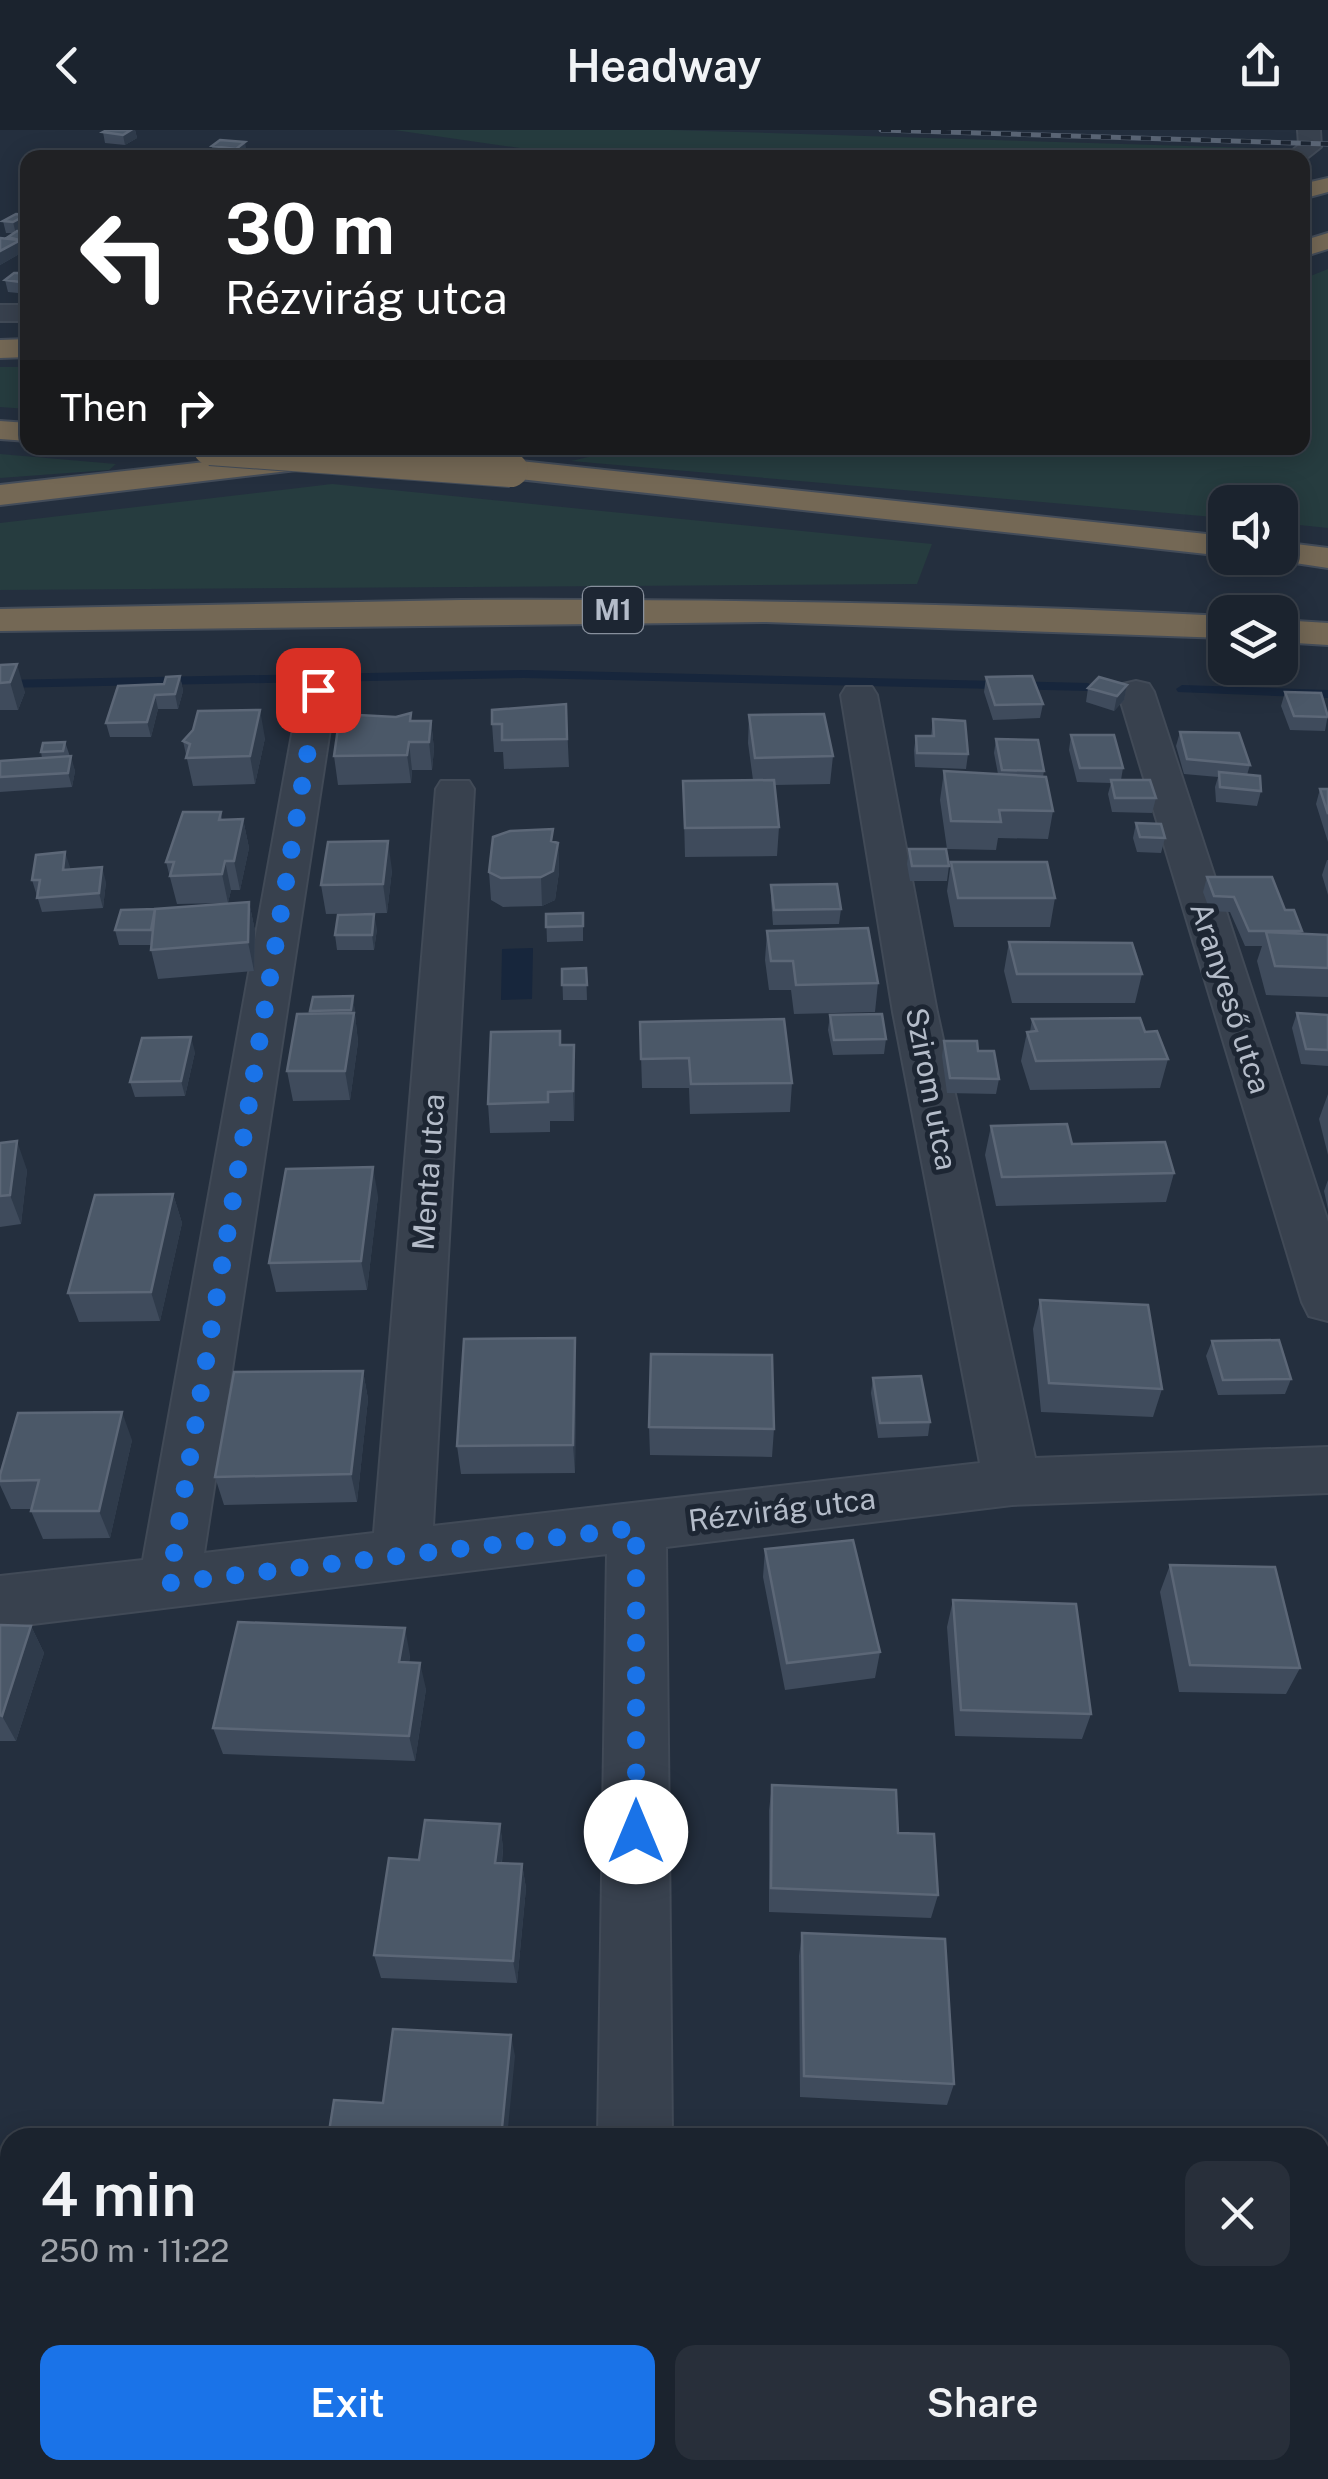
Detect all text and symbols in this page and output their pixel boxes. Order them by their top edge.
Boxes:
icon: back [40,38,95,93]
icon: share [1233,38,1288,93]
text: Headway [566,39,762,92]
text: 30 m [225,187,395,270]
icon: left [60,190,190,320]
text: Rézvirág utca [225,271,508,324]
icon: right [168,380,223,435]
text: Then [60,385,148,430]
map controls [1208,485,1298,685]
button: sound [1208,485,1298,575]
road number: M1 [583,587,643,633]
button: layers [1208,595,1298,685]
pin [276,648,361,733]
icon: arrive [291,663,346,718]
street label: Aranyeső utca [1183,897,1279,1098]
street label: Szirom utca [899,1004,965,1173]
street label: Menta utca [405,1092,451,1251]
street label: Rézvirág utca [686,1480,878,1538]
position arrow [584,1780,688,1884]
text: 4 min [40,2159,196,2230]
button: close [1185,2161,1290,2266]
text: 250 m · 11:22 [40,2232,229,2269]
button: Exit [40,2345,655,2460]
button: Share [675,2345,1290,2460]

